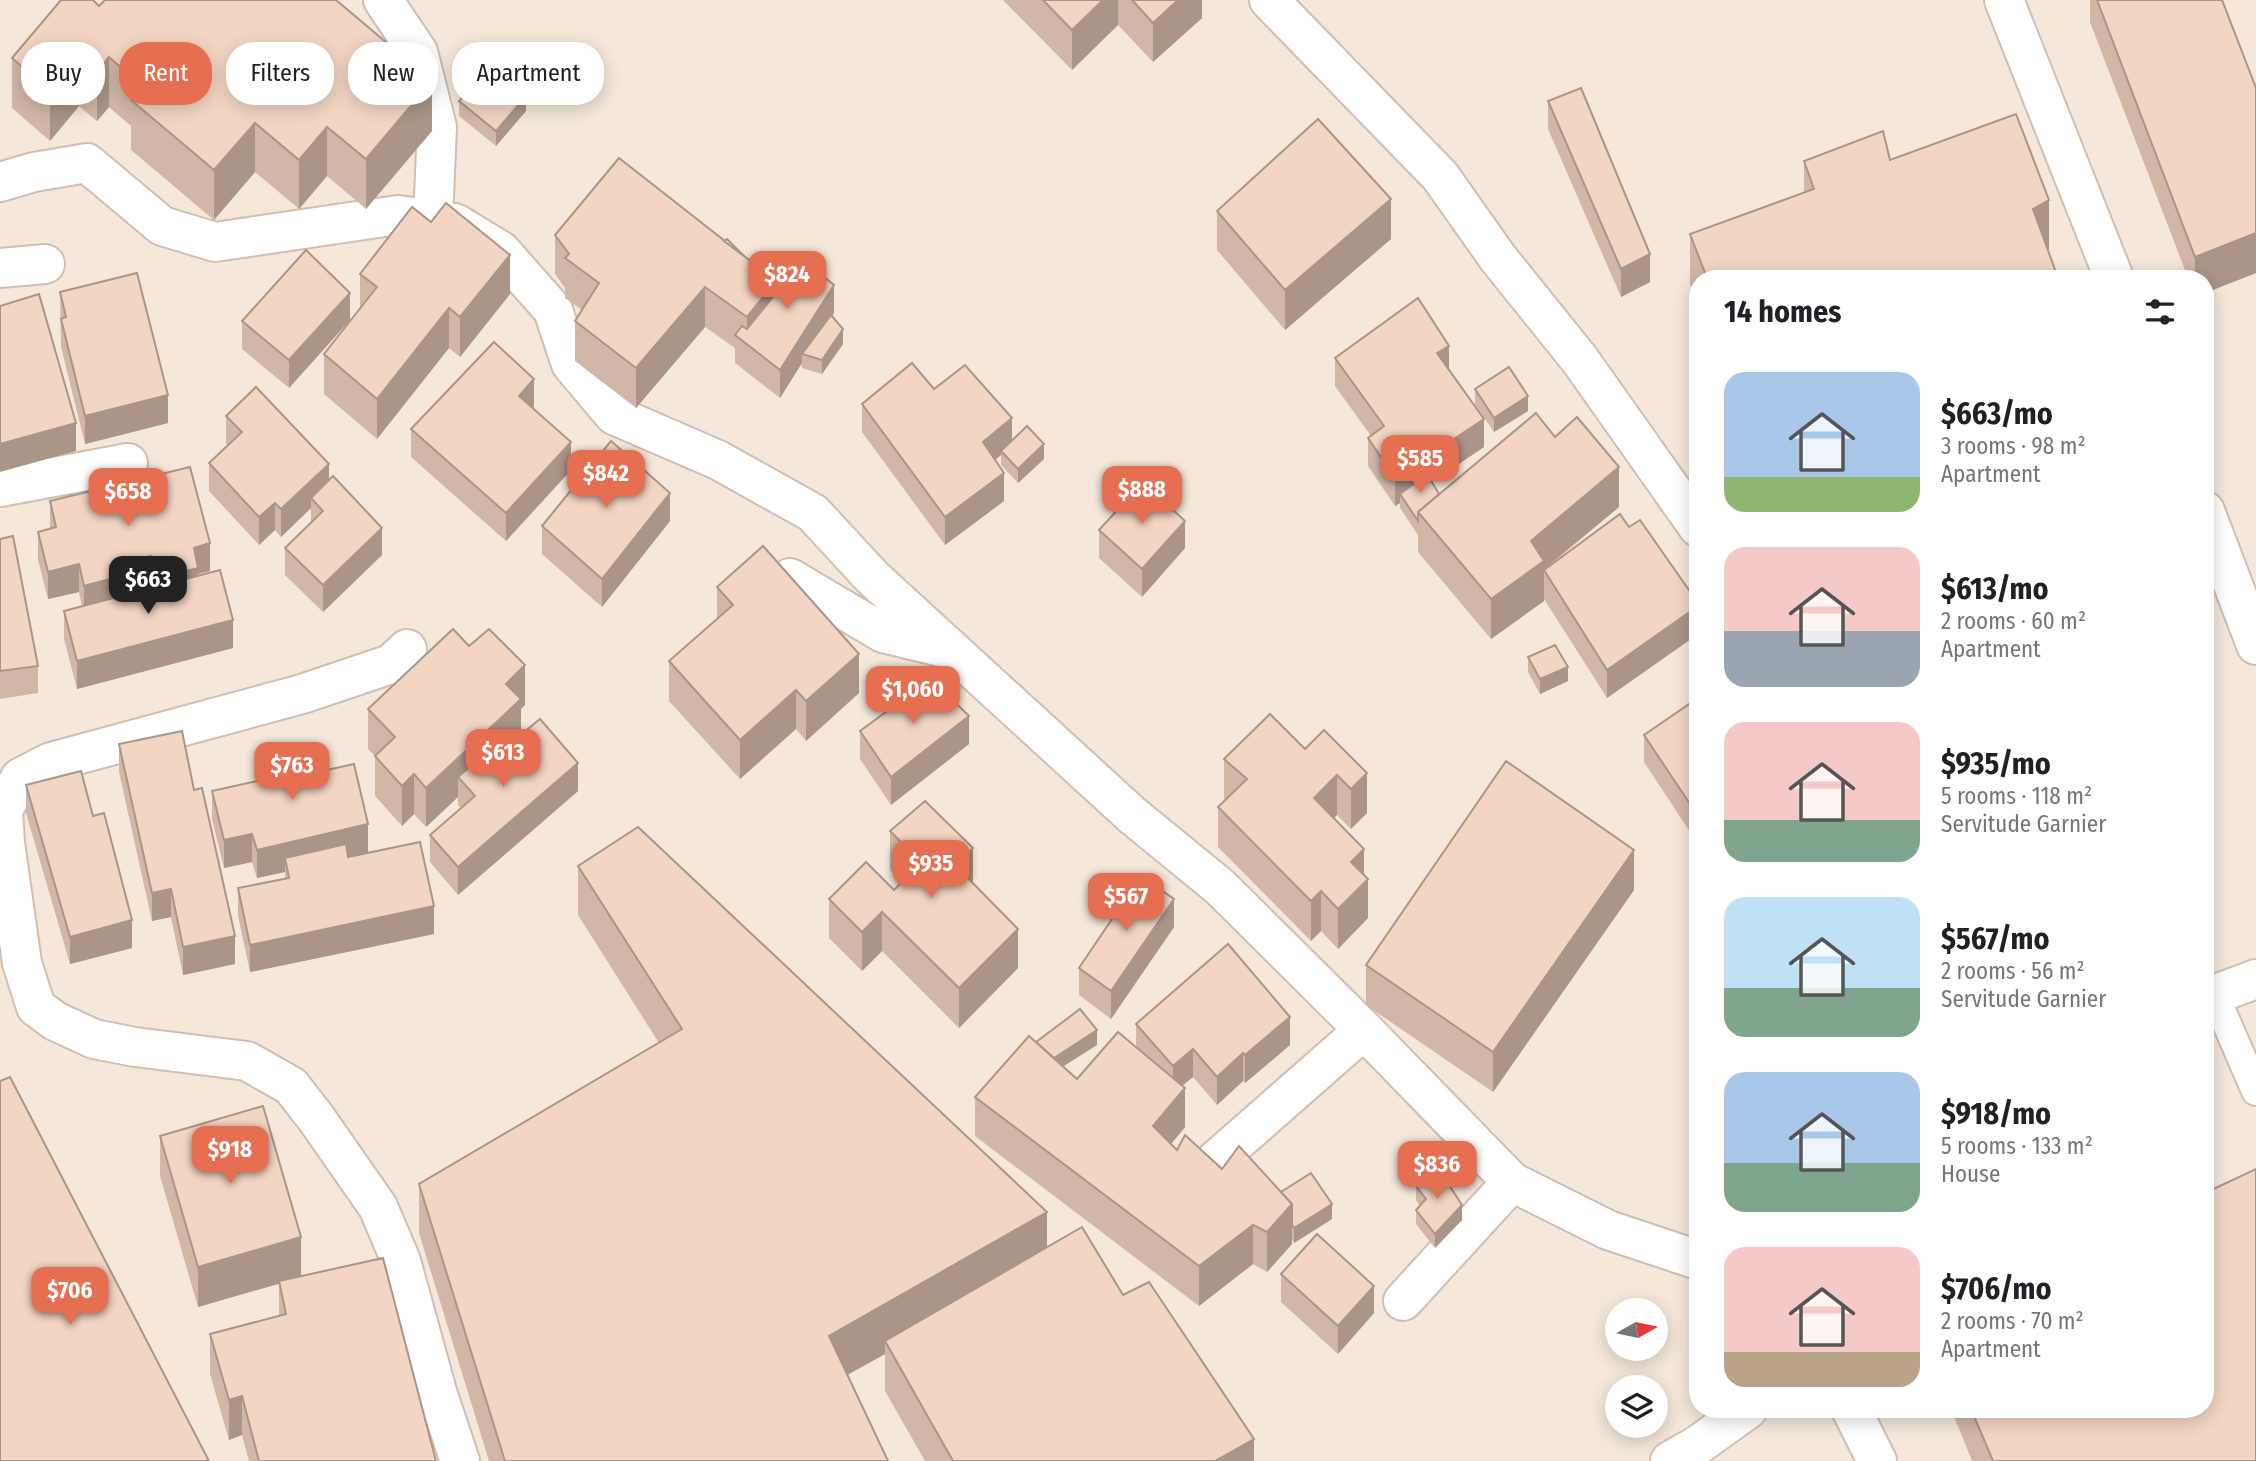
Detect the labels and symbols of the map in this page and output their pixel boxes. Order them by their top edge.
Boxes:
pin: $824 [746,252,828,311]
pin: $585 [1379,435,1461,495]
pin: $842 [565,450,647,510]
pin: $888 [1101,466,1183,526]
pin: $658 [87,468,169,528]
pin: $663 [107,556,189,616]
pin: $1,060 [856,666,970,726]
pin: $613 [462,730,544,789]
pin: $763 [251,742,333,802]
pin: $935 [890,841,972,900]
pin: $567 [1085,874,1167,933]
pin: $918 [189,1126,271,1186]
pin: $836 [1396,1142,1478,1201]
pin: $706 [29,1268,111,1327]
north arrow [1605,1298,1668,1362]

